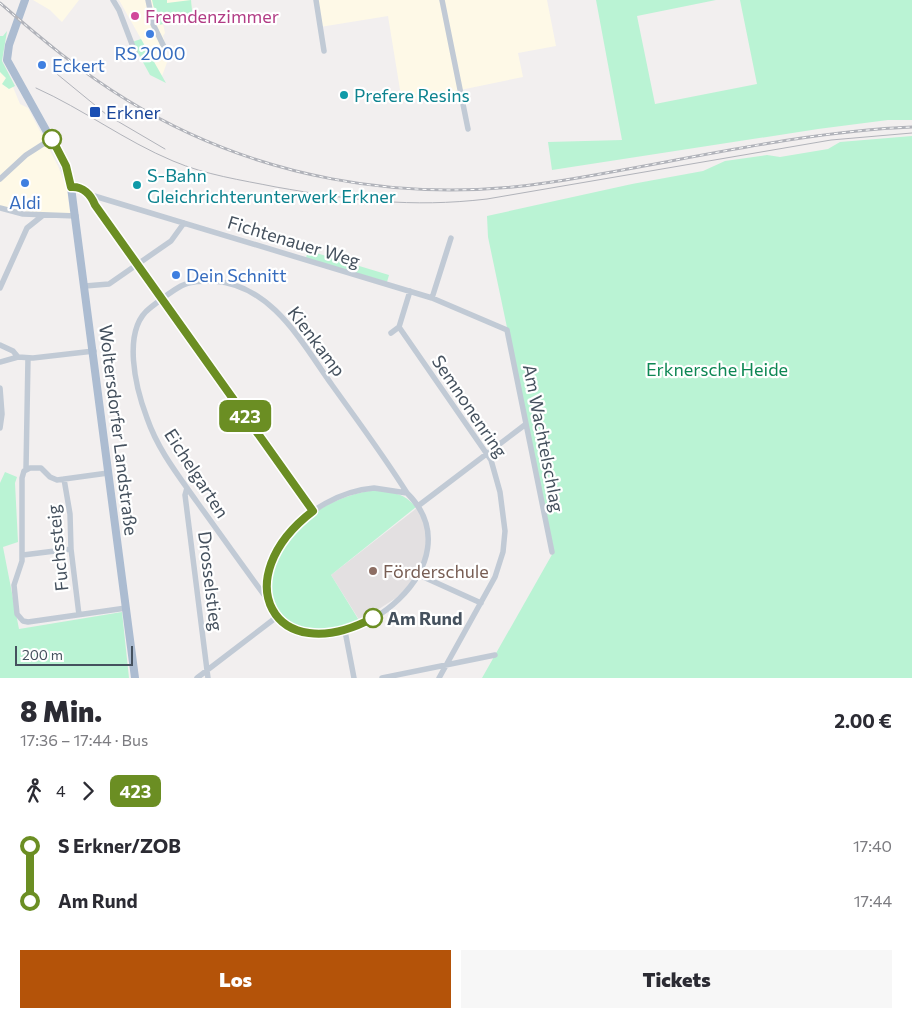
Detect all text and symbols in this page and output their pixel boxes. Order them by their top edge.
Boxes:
place label: Fremdenzimmer [145,5,279,27]
marker: Fremdenzimmer [129,10,141,22]
marker: RS 2000 [144,28,156,40]
place label: RS 2000 [114,42,186,64]
place label: Eckert [52,54,105,76]
marker: Eckert [36,59,48,71]
place label: Prefere Resins [354,84,470,106]
marker: Prefere Resins [338,89,350,101]
place label: Erkner [106,101,161,123]
marker: Erkner [88,105,102,119]
unlabelled marker [42,129,62,149]
place label: S-Bahn Gleichrichterunterwerk Erkner [147,164,396,207]
marker: Aldi [19,177,31,189]
marker: S-Bahn Gleichrichterunterwerk Erkner [131,179,143,191]
place label: Aldi [9,191,41,213]
street label: Fichtenauer Weg [225,210,363,272]
place label: Dein Schnitt [186,264,287,286]
marker: Dein Schnitt [170,269,182,281]
street label: Kienkamp [284,302,350,380]
street label: Woltersdorfer Landstraße [95,323,143,537]
street label: Semnonenring [428,351,512,462]
park label: Erknersche Heide [646,358,788,380]
street label: Am Wachtelschlag [519,362,569,514]
line badge: 423 [216,400,274,432]
text: 423 [229,405,261,427]
street label: Eichelgarten [160,424,234,522]
street label: Fuchssteig [42,503,72,592]
street label: Drosselstieg [194,530,228,632]
place label: Förderschule [383,560,489,582]
marker: Förderschule [367,565,379,577]
place label: Am Rund [387,607,463,629]
marker: Am Rund [363,608,383,628]
scale bar [15,643,132,666]
text: 200 m [22,646,63,663]
text: 8 Min. [20,694,102,728]
text: 2.00 € [834,709,892,732]
text: 17:36 – 17:44 · Bus [20,730,148,749]
icon: walk [20,777,48,805]
icon: forward [74,777,102,805]
text: 423 [120,780,151,802]
text: 4 [56,781,66,800]
text: S Erkner/ZOB [58,834,181,857]
text: 17:40 [853,836,892,855]
text: Am Rund [58,889,138,912]
text: 17:44 [854,891,892,910]
button: Los [20,950,451,1008]
button: Tickets [461,950,892,1008]

